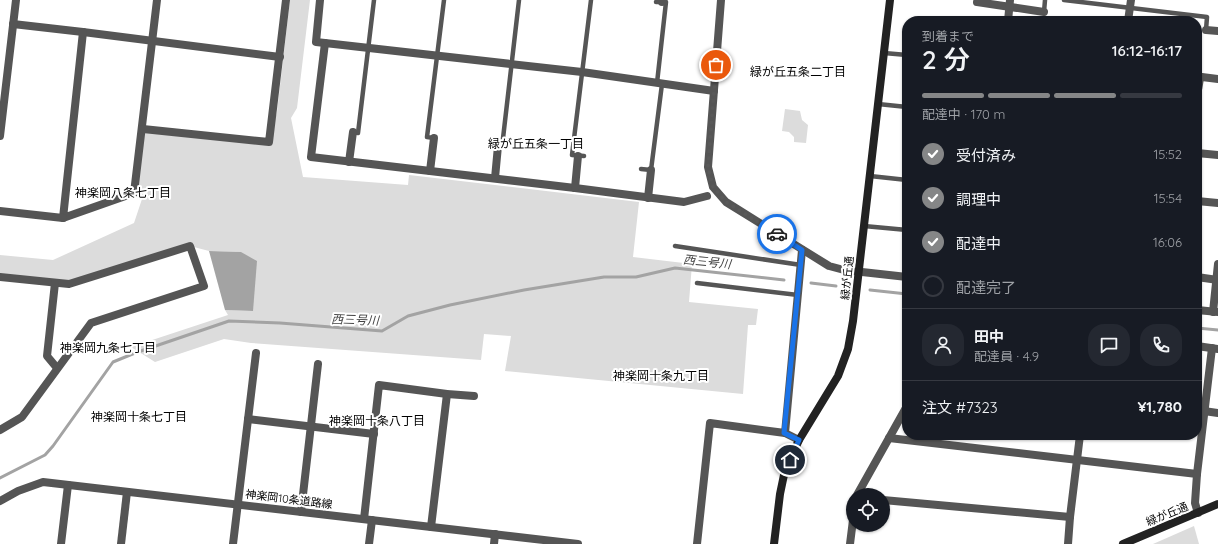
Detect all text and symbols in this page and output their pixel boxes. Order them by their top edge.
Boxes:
text: 到着まで [922,28,974,44]
text: 16:12–16:17 [1112,41,1182,60]
text: 2 分 [922,43,970,76]
pin [699,48,733,82]
icon: bag [705,54,727,76]
district label: 緑が丘五条二丁目 [750,64,846,79]
text: 配達中 · 170 m [922,106,1005,122]
district label: 緑が丘五条一丁目 [488,136,584,151]
icon: check [922,143,944,165]
text: 受付済み [956,146,1016,165]
text: 15:52 [1153,146,1182,162]
district label: 神楽岡八条七丁目 [75,185,171,200]
icon: check [922,187,944,209]
text: 調理中 [956,190,1001,209]
text: 15:54 [1154,190,1182,206]
courier [757,214,797,254]
icon: car [766,223,788,245]
icon: check [922,231,944,253]
text: 配達中 [956,234,1001,253]
text: 16:06 [1153,234,1182,250]
water label: 西三号川 [682,252,734,272]
street label: 緑が丘通 [838,255,856,301]
text: 配達完了 [956,278,1016,297]
water label: 西三号川 [331,311,381,328]
button: person [922,324,964,366]
button: chat [1088,324,1130,366]
button: phone [1140,324,1182,366]
text: 田中 [974,327,1004,346]
district label: 神楽岡九条七丁目 [60,340,156,355]
text: 配達員 · 4.9 [974,348,1039,364]
district label: 神楽岡十条九丁目 [613,368,709,383]
text: ¥1,780 [1137,397,1182,416]
text: 注文 #7323 [922,398,998,417]
district label: 神楽岡十条七丁目 [91,409,187,424]
district label: 神楽岡十条八丁目 [329,413,425,428]
pin [773,443,807,477]
icon: home [779,449,801,471]
street label: 神楽岡10条道路線 [245,487,333,511]
map controls [846,488,890,532]
button: locate [846,488,890,532]
street label: 緑が丘通 [1144,499,1190,529]

